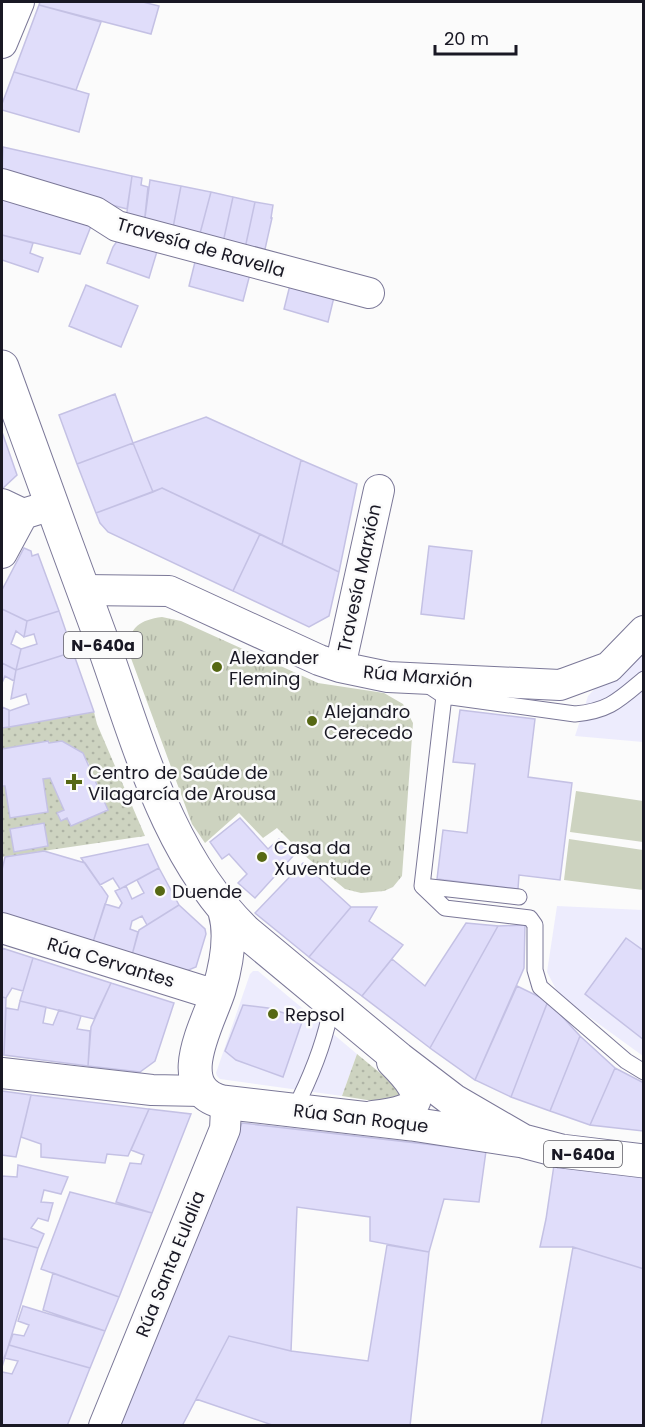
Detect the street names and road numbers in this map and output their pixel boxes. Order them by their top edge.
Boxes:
street label: Travesía de Ravella [114,211,288,283]
street label: Travesía Marxión [331,501,387,655]
road number: N-640a [64,632,142,658]
street label: Rúa Marxión [362,659,474,693]
street label: Rúa Cervantes [44,931,178,993]
street label: Rúa San Roque [292,1097,430,1139]
road number: N-640a [544,1141,622,1167]
street label: Rúa Santa Eulalia [129,1187,211,1341]

